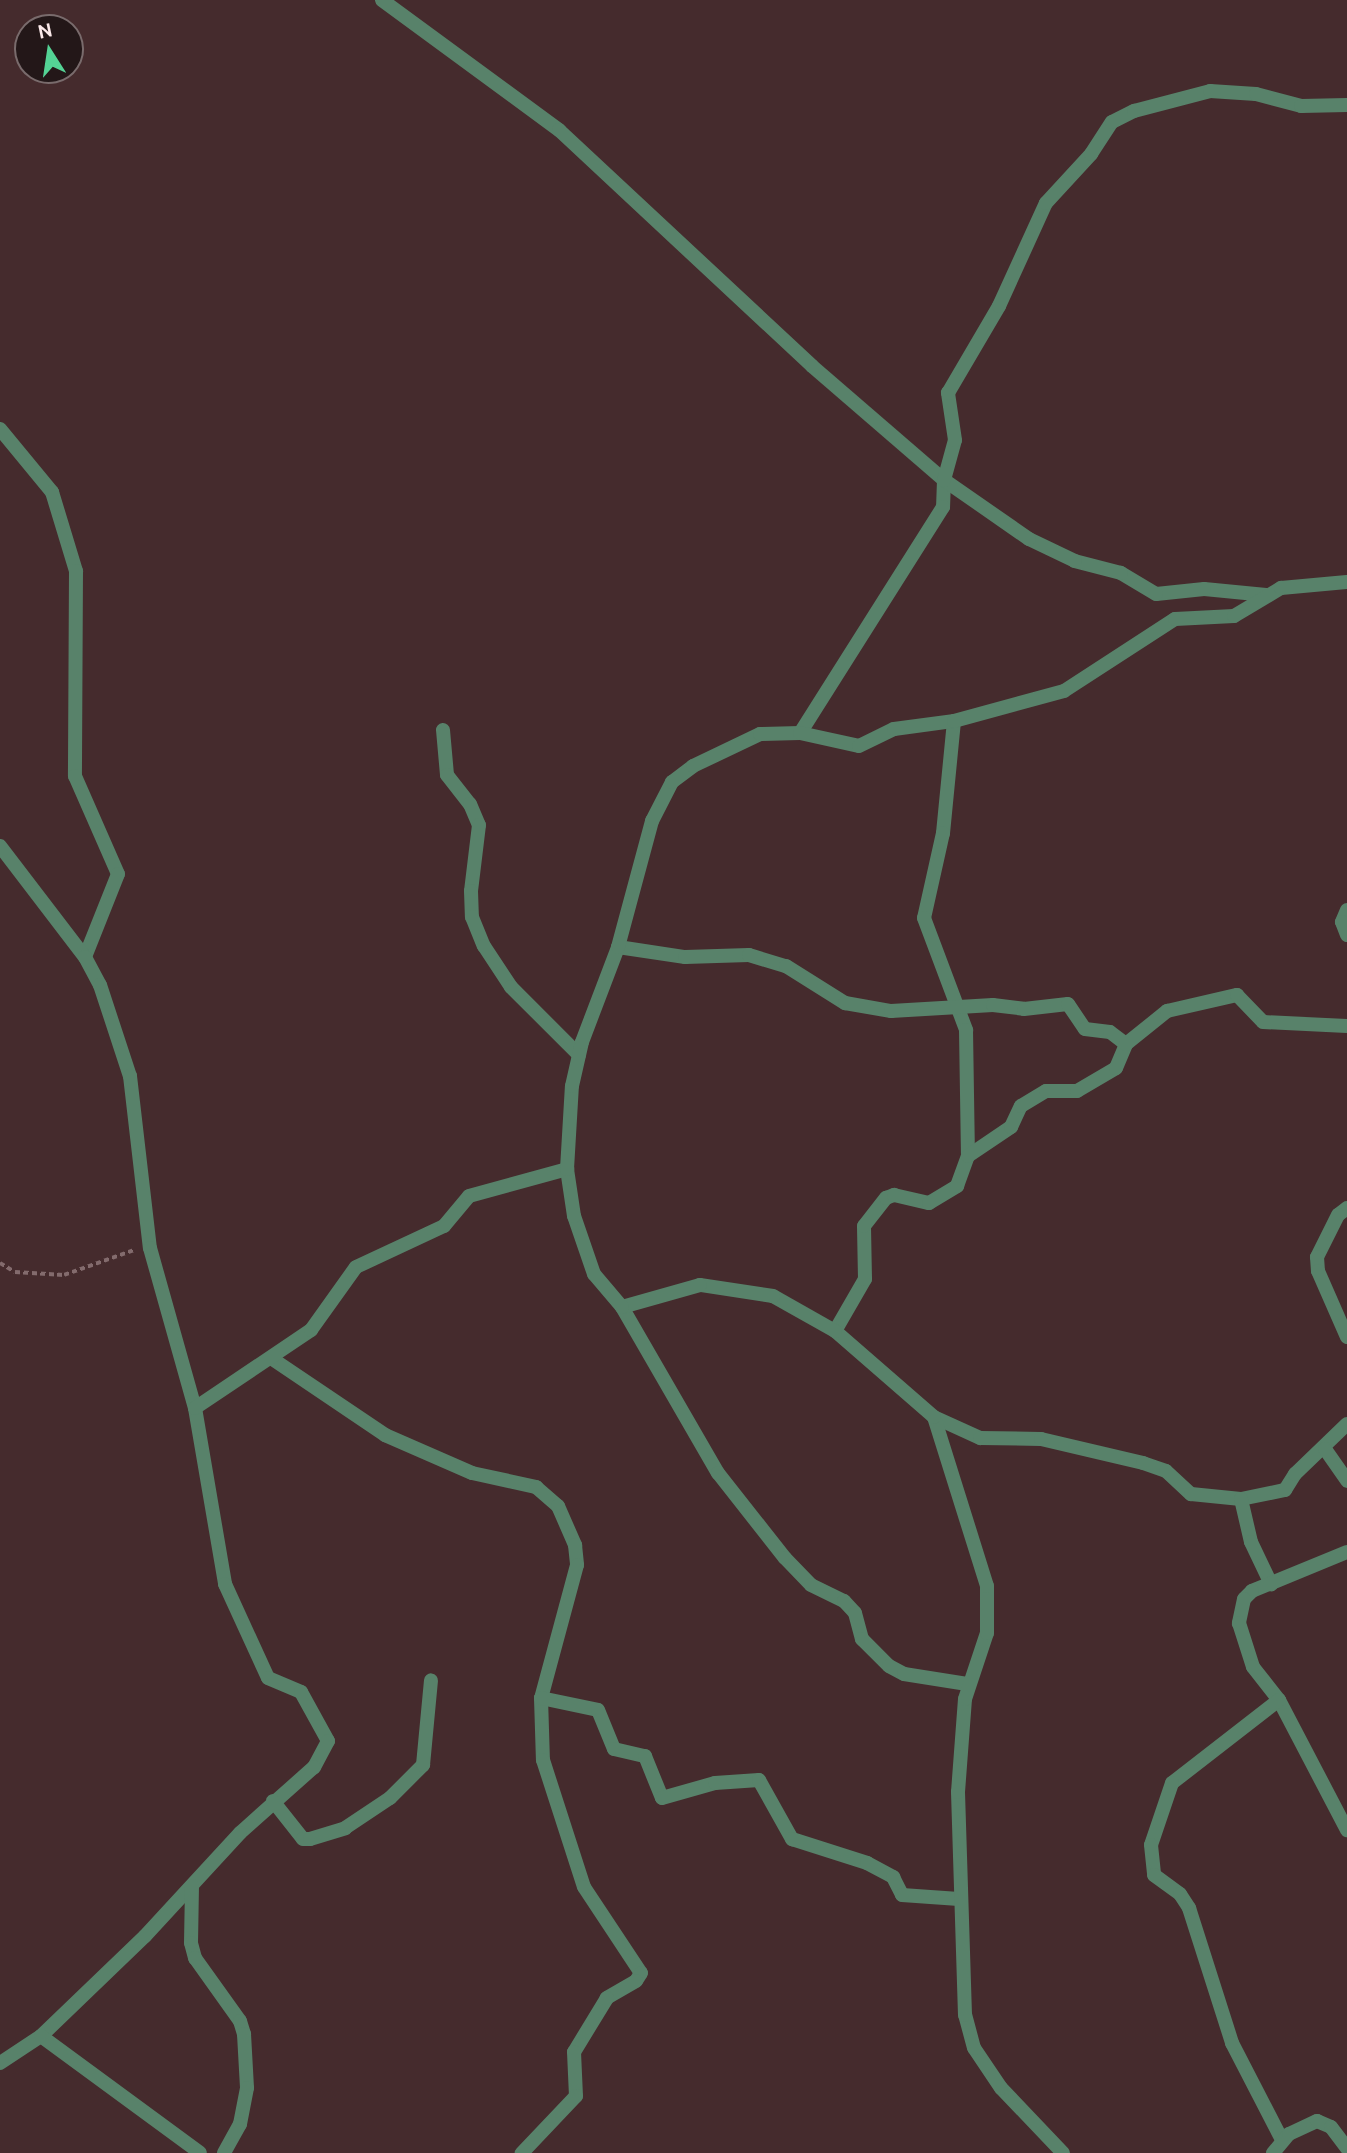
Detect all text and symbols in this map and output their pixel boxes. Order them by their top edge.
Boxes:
north arrow [14,14,84,84]
text: N [36,18,54,43]

